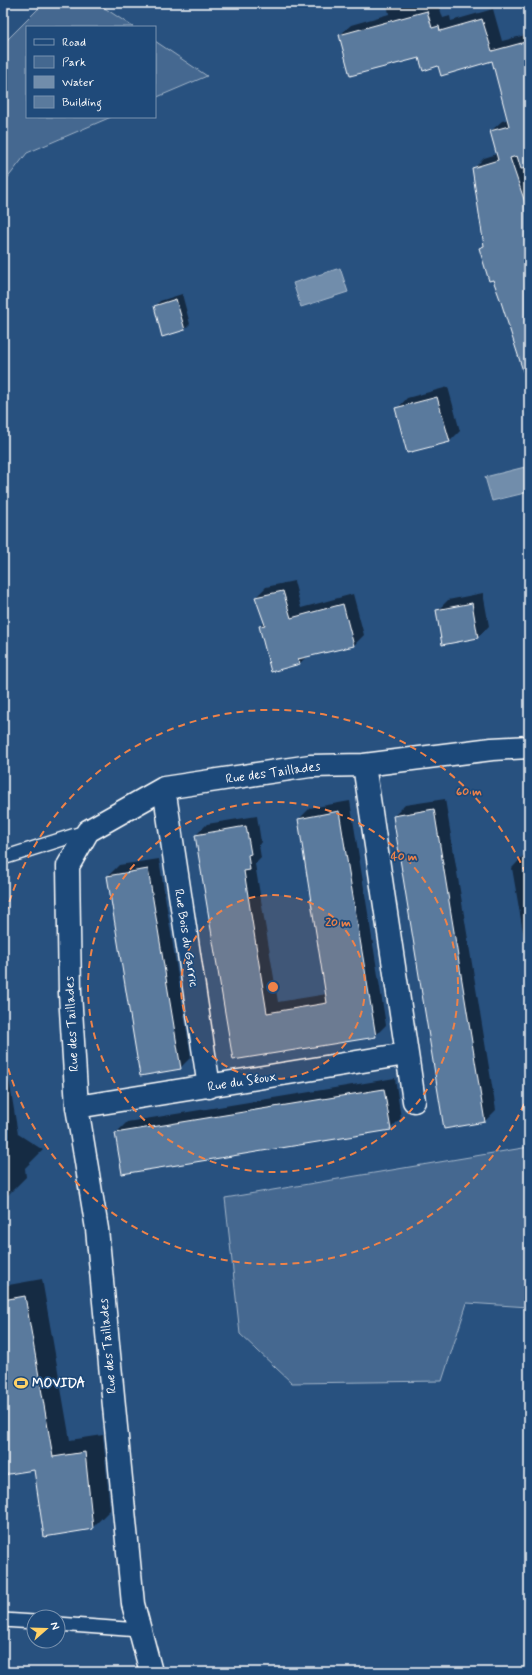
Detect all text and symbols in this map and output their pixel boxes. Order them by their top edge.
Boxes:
legend [26,26,156,118]
text: Road [62,35,86,51]
text: Park [62,55,86,71]
text: Water [62,75,94,91]
text: Building [62,95,102,112]
street label: Rue des Taillades [224,758,322,788]
text: 60 m [456,784,482,800]
text: 40 m [391,849,418,865]
street label: Rue Bois du Garric [170,888,202,988]
text: 20 m [325,915,351,931]
street label: Rue des Taillades [61,976,83,1072]
centre of rings [266,980,280,994]
street label: Rue du Séoux [206,1068,278,1096]
street label: Rue des Taillades [95,1297,121,1394]
sports icon: MOVIDA [13,1375,29,1391]
place label: MOVIDA [32,1375,85,1392]
north arrow [26,1609,66,1649]
text: N [47,1620,62,1632]

